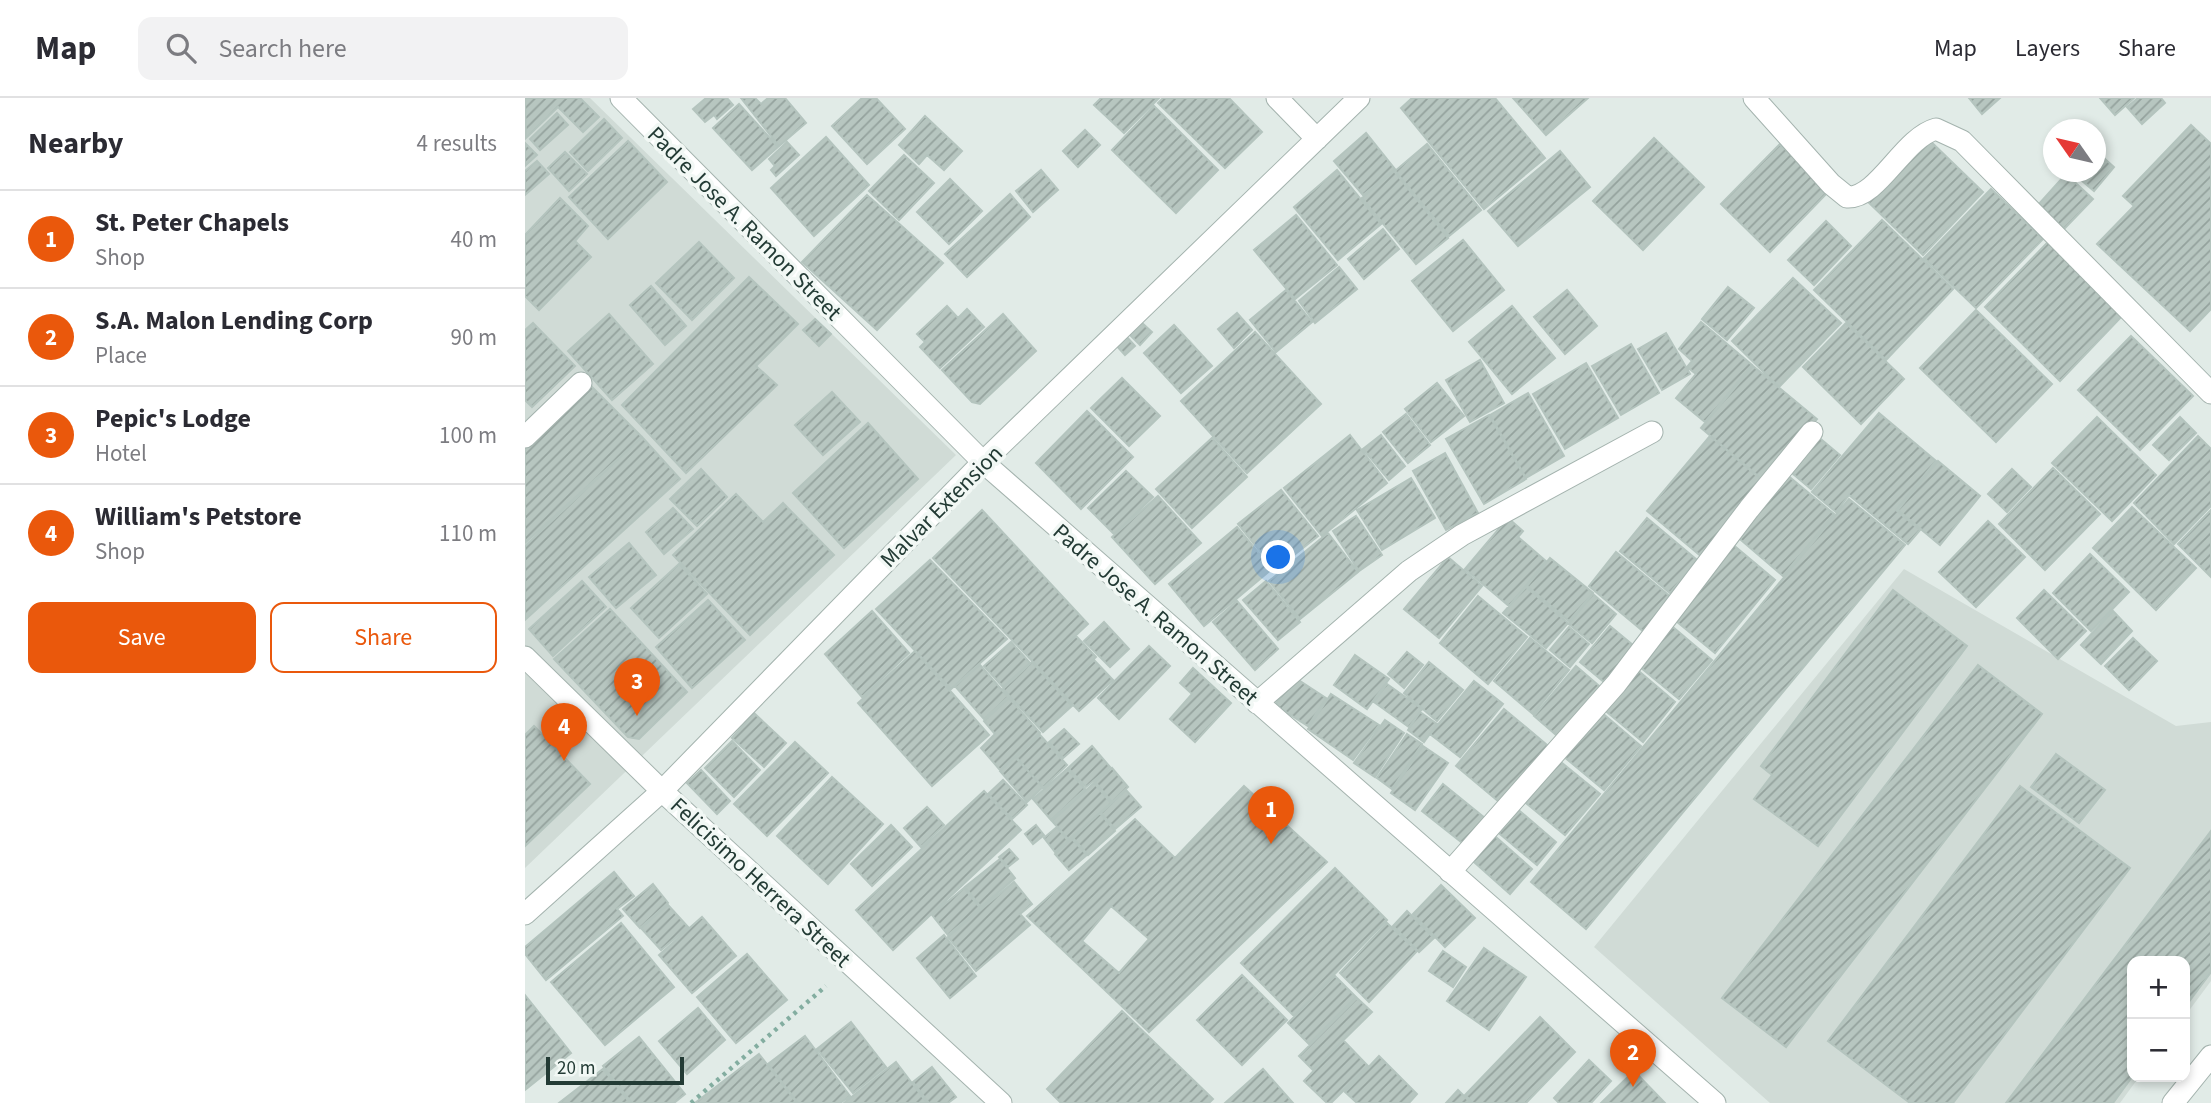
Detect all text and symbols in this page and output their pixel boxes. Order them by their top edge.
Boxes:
search box [138,17,628,80]
text: Map [35,25,96,72]
icon: search [162,29,200,67]
text: Search here [218,30,347,67]
text: Map [1934,31,1977,66]
text: Layers [2015,31,2080,66]
text: Share [2118,31,2176,66]
street label: Padre Jose A. Ramon Street [640,119,849,328]
north arrow [2043,119,2106,182]
text: Nearby [28,122,123,165]
text: 4 results [417,127,497,160]
text: St. Peter Chapels [95,204,289,241]
text: 1 [45,223,57,256]
text: 40 m [450,223,497,256]
text: Shop [95,241,145,274]
text: S.A. Malon Lending Corp [95,302,373,339]
text: 2 [45,321,57,354]
text: 90 m [450,321,497,354]
text: Place [95,339,147,372]
text: Pepic's Lodge [95,400,251,437]
text: 3 [45,419,57,452]
text: 100 m [439,419,497,452]
text: Hotel [95,437,147,470]
street label: Malvar Extension [873,438,1010,575]
text: William's Petstore [95,498,302,535]
street label: Padre Jose A. Ramon Street [1046,516,1266,713]
text: 4 [45,517,57,550]
text: 110 m [439,517,497,550]
text: Shop [95,535,145,568]
your location [1261,540,1295,574]
button: Save [28,602,256,673]
button: Share [270,602,497,673]
pin: 3 [614,658,660,716]
pin: 4 [541,703,587,761]
pin: 1 [1248,786,1294,844]
street label: Felicisimo Herrera Street [663,790,858,975]
map controls [2127,956,2190,1082]
button: + [2127,956,2190,1019]
button: − [2127,1019,2190,1082]
pin: 2 [1610,1029,1656,1087]
scale bar [546,1054,684,1086]
text: 20 m [557,1055,595,1082]

